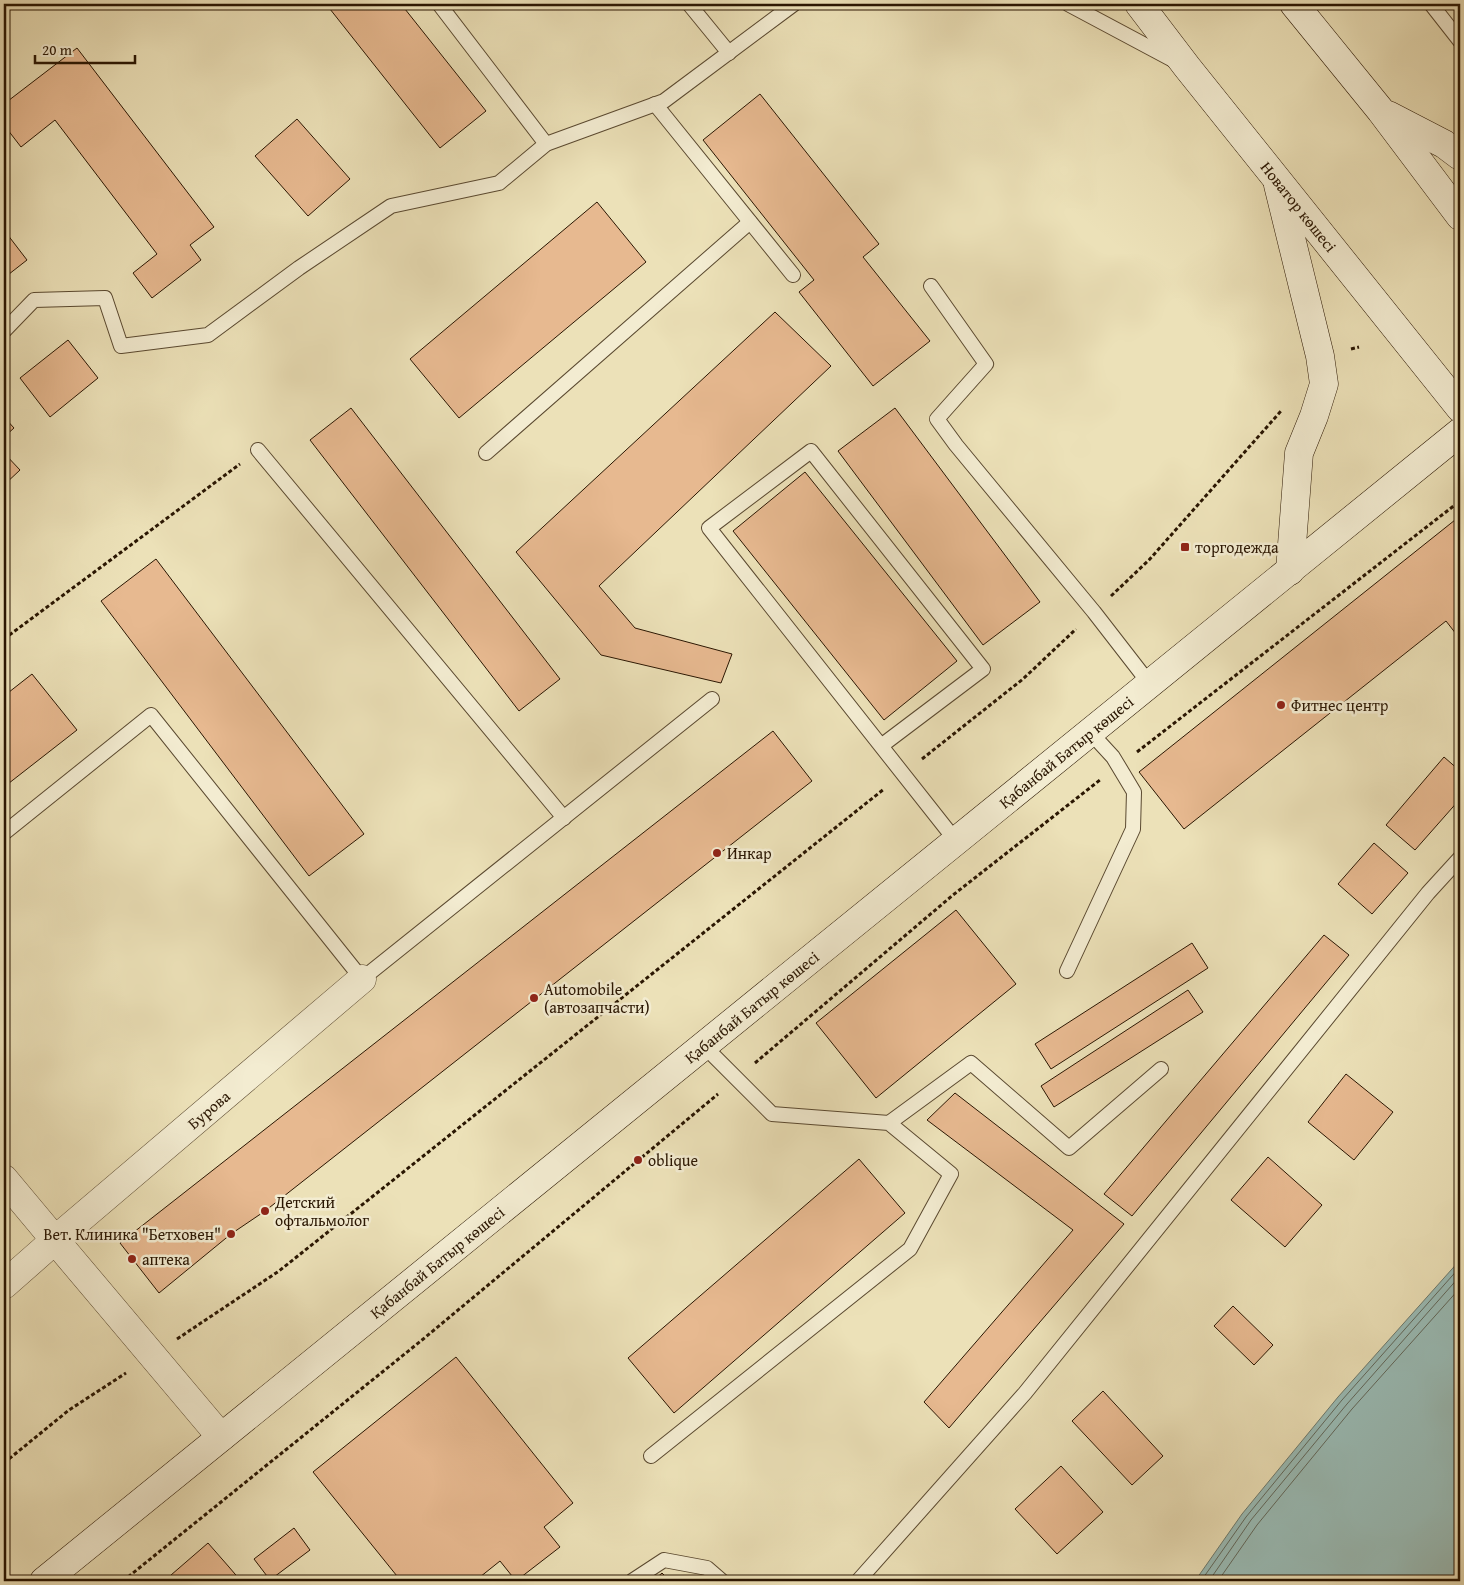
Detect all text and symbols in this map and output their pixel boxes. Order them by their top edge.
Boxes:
scale bar [35,32,135,64]
text: 20 m [42,39,73,60]
street label: Новатор көшесі [1255,156,1343,257]
place label: торгодежда [1195,535,1279,559]
marker: торгодежда [1179,541,1191,553]
street label: Қабанбай Батыр көшесі [993,689,1139,814]
place label: Фитнес центр [1291,693,1389,717]
marker: Фитнес центр [1275,699,1287,711]
place label: Инкар [727,841,772,865]
marker: Инкар [711,847,723,859]
street label: Қабанбай Батыр көшесі [679,945,824,1069]
place label: Automobile (автозапчасти) [544,977,650,1019]
marker: Automobile (автозапчасти) [528,992,540,1004]
street label: Бурова [182,1084,235,1135]
place label: oblique [648,1148,698,1172]
marker: oblique [632,1154,644,1166]
place label: Детский офтальмолог [274,1190,369,1232]
street label: Қабанбай Батыр көшесі [364,1200,510,1324]
marker: Детский офтальмолог [259,1205,271,1217]
place label: Вет. Клиника "Бетховен" [44,1222,221,1246]
marker: Вет. Клиника "Бетховен" [225,1228,237,1240]
place label: аптека [142,1247,190,1271]
marker: аптека [126,1253,138,1265]

